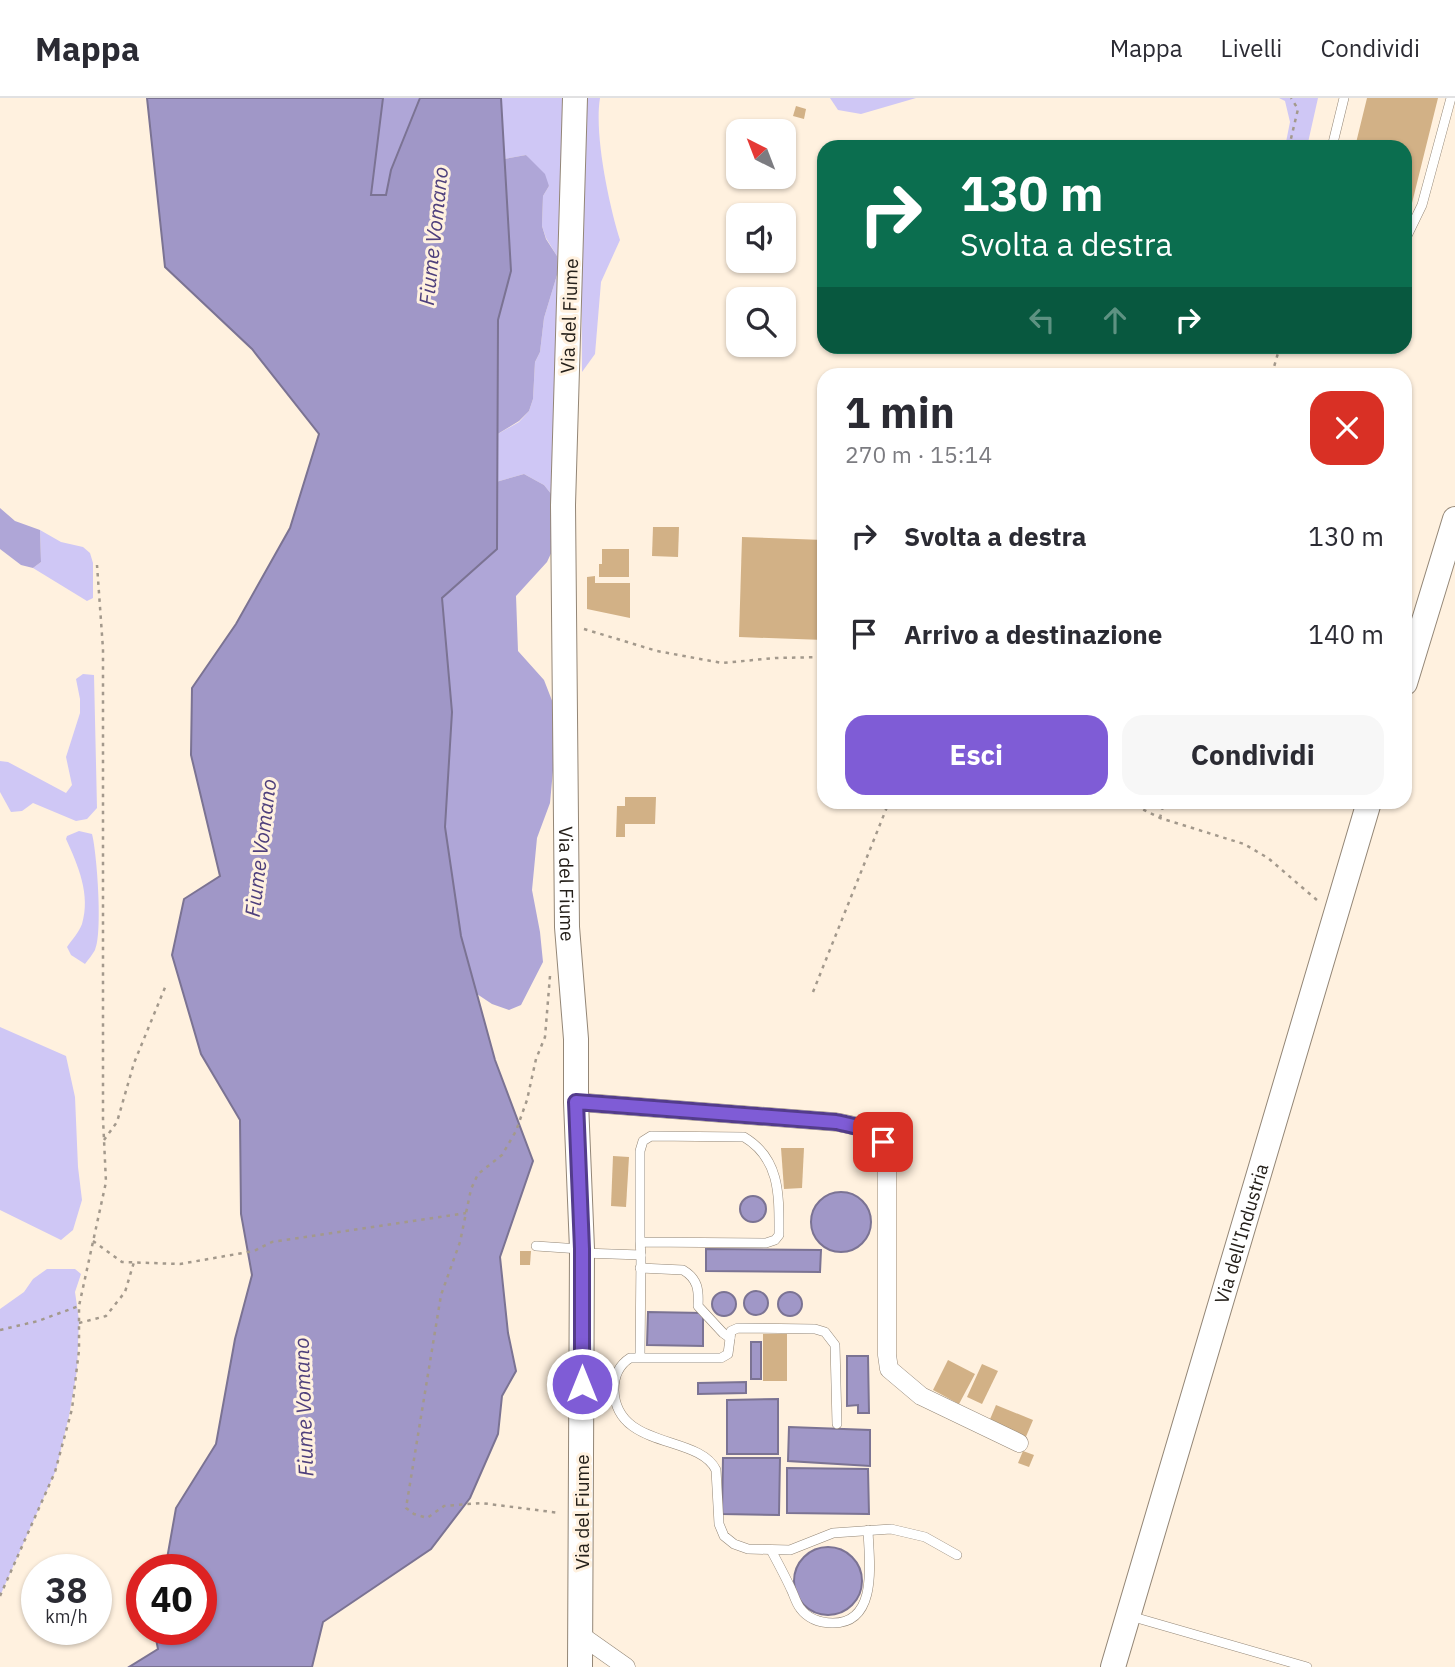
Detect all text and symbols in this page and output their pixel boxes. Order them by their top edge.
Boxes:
text: Mappa [35,27,140,70]
text: Mappa [1110,32,1183,64]
text: Livelli [1221,32,1282,64]
text: Condividi [1320,32,1420,64]
north arrow [726,119,796,189]
map controls [726,119,796,357]
text: 130 m [960,161,1104,224]
water label: Fiume Vomano [412,165,454,307]
icon: right [845,168,936,259]
button: sound [726,203,796,273]
text: Svolta a destra [960,223,1172,265]
street label: Via del Fiume [555,258,583,374]
button: search [726,287,796,357]
icon: left [1023,301,1061,339]
icon: ahead [1096,301,1134,339]
icon: right [1169,301,1207,339]
text: 1 min [845,385,955,440]
button: close [1310,391,1384,465]
text: 270 m · 15:14 [845,439,992,469]
icon: right [845,517,883,555]
text: Svolta a destra [904,519,1086,553]
text: 130 m [1308,519,1384,553]
icon: arrive [845,615,883,653]
text: Arrivo a destinazione [904,617,1162,651]
text: 140 m [1308,617,1384,651]
button: Esci [845,715,1108,795]
button: Condividi [1122,715,1384,795]
water label: Fiume Vomano [238,777,282,919]
street label: Via del Fiume [554,826,580,942]
pin [853,1112,913,1172]
icon: arrive [864,1123,902,1161]
street label: Via dell'Industria [1209,1161,1273,1307]
water label: Fiume Vomano [287,1337,319,1477]
position arrow [545,1347,619,1421]
street label: Via del Fiume [570,1454,594,1570]
speed limit sign: 40 [126,1554,217,1645]
text: 38 [45,1567,88,1613]
text: km/h [45,1605,88,1628]

